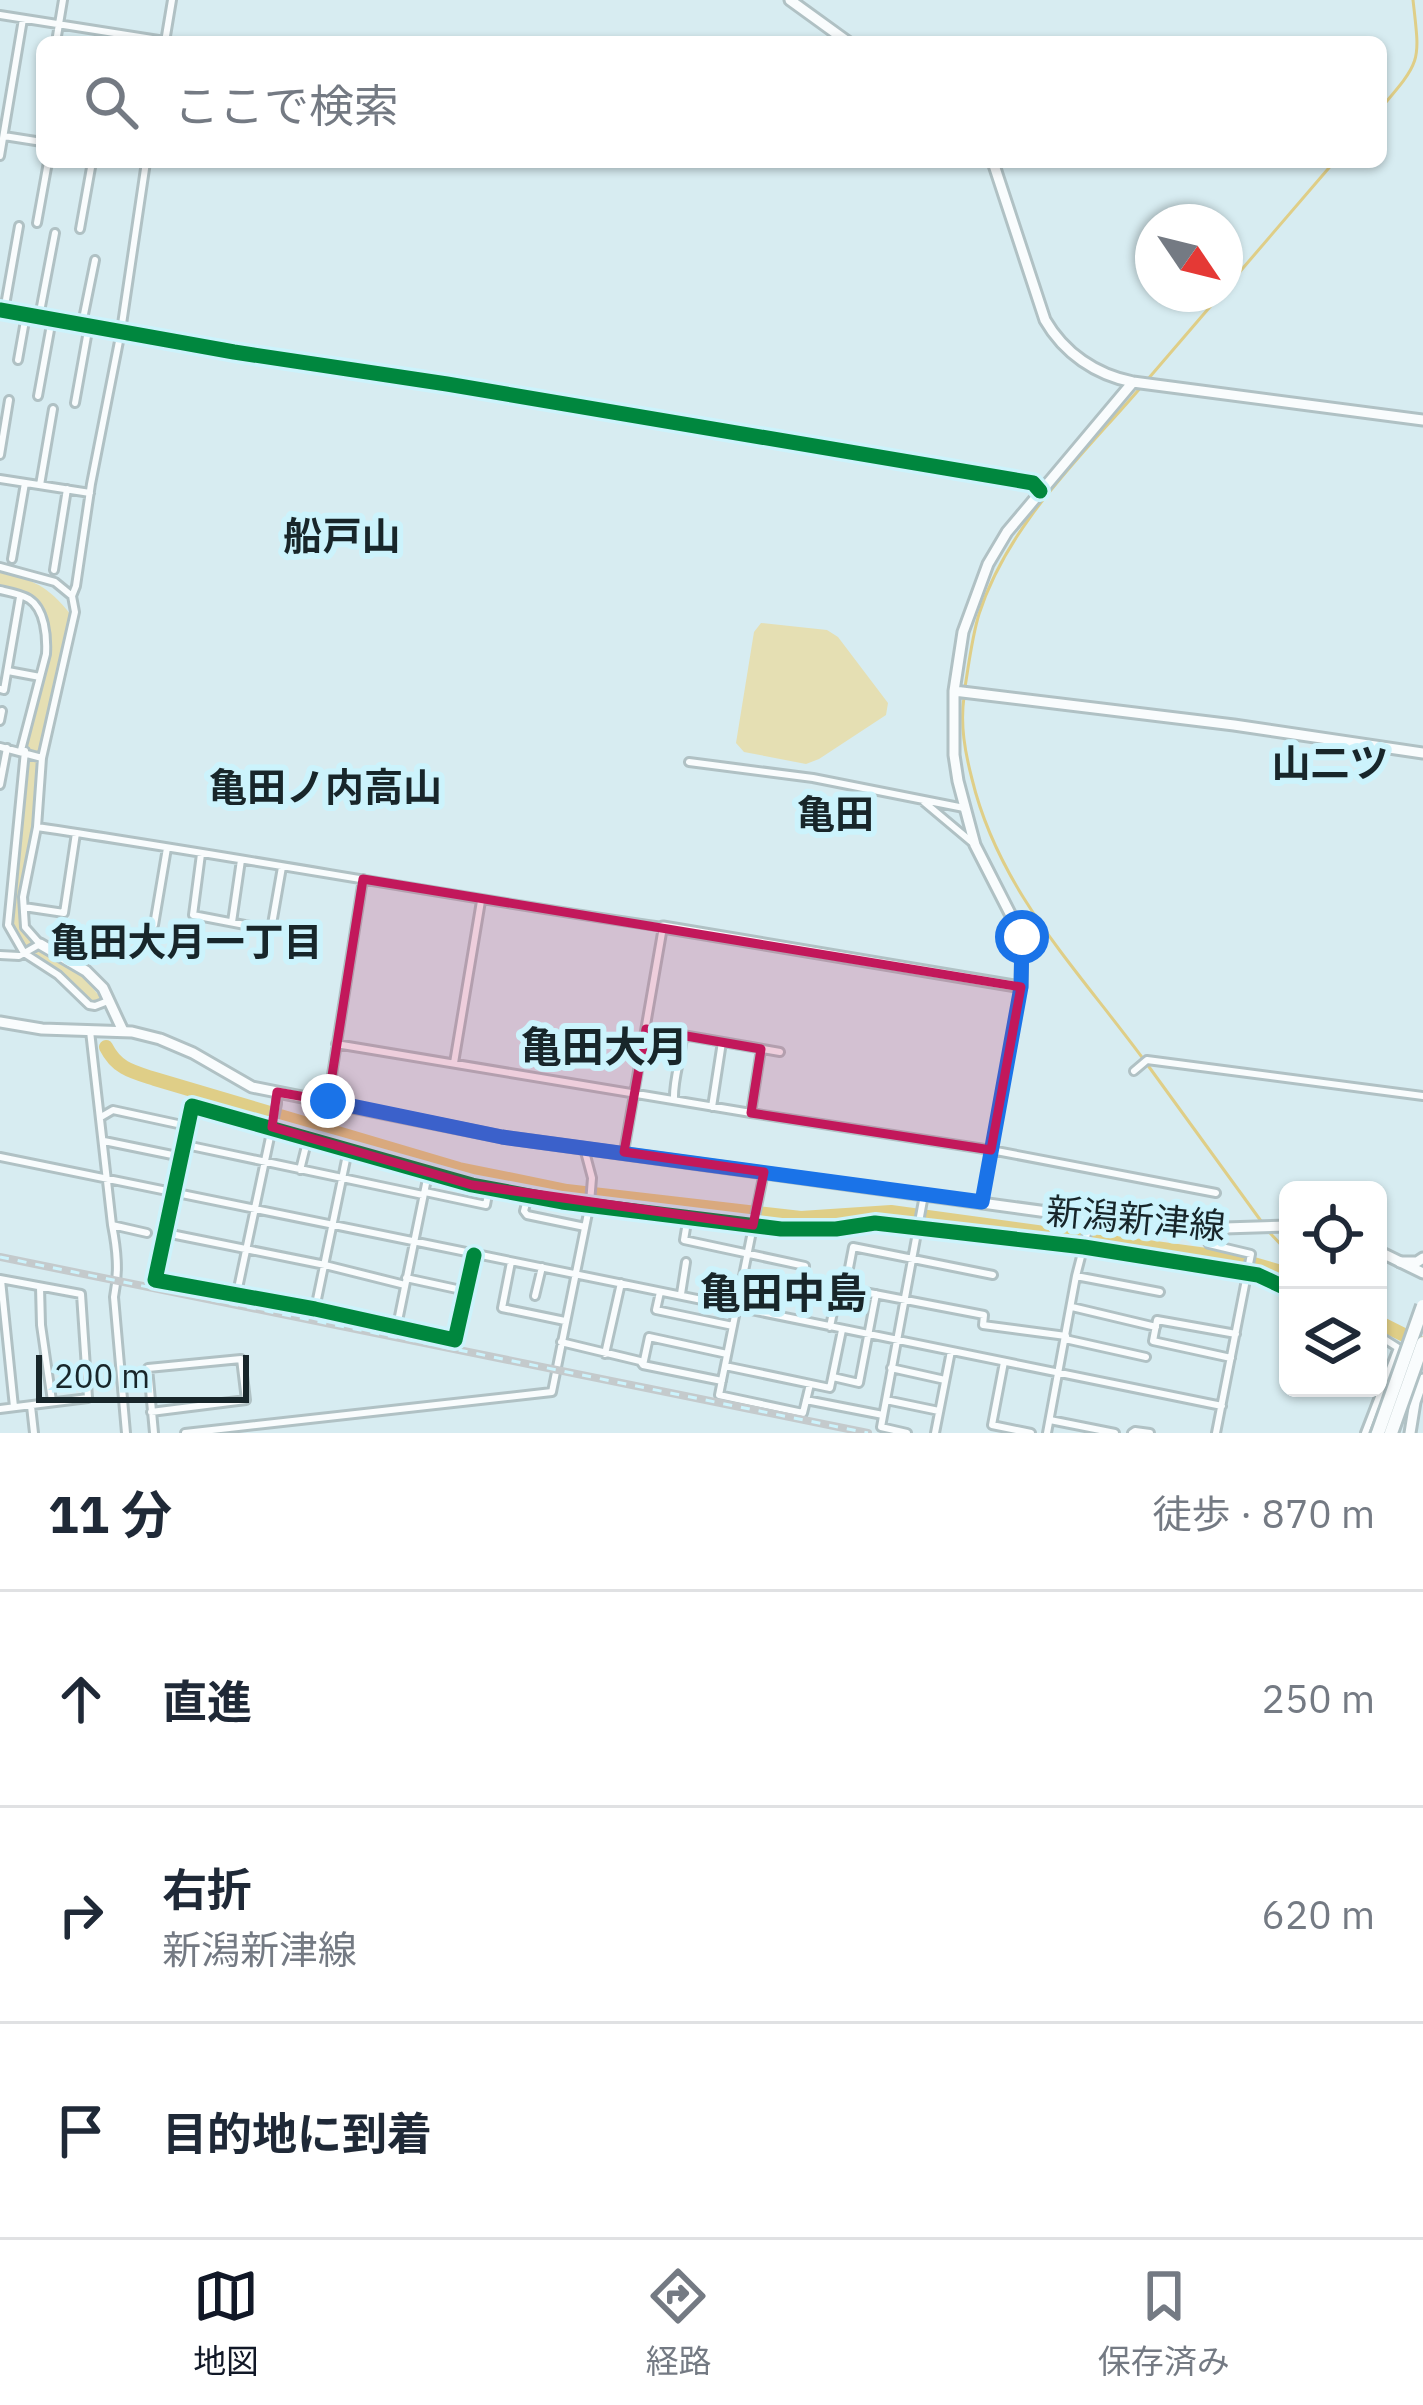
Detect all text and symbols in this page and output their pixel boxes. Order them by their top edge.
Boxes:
search box [36,36,1387,168]
icon: search [78,69,144,135]
text: ここで検索 [174,76,399,134]
north arrow [1135,204,1243,312]
district label: 船戸山 [283,510,401,561]
district label: 山二ツ [1271,737,1389,788]
district label: 亀田ノ内高山 [208,761,442,812]
district label: 亀田 [796,788,874,839]
route start [995,910,1049,964]
district label: 亀田大月一丁目 [49,916,323,967]
district label: 亀田大月 [520,1019,688,1074]
route end [301,1074,355,1128]
map controls [1279,1181,1387,1397]
button: locate [1279,1181,1387,1289]
street label: 新潟新津線 [1044,1187,1228,1249]
district label: 亀田中島 [699,1265,867,1320]
button: layers [1279,1289,1387,1397]
scale bar [36,1349,249,1402]
text: 200 m [54,1354,150,1397]
text: 11 分 [48,1481,172,1547]
text: 徒歩 · 870 m [1152,1488,1375,1539]
icon: ahead [48,1666,114,1732]
text: 直進 [162,1672,252,1730]
text: 250 m [1262,1673,1375,1724]
text: 右折 [162,1860,252,1918]
icon: right [48,1882,114,1948]
text: 620 m [1262,1889,1375,1940]
text: 新潟新津線 [162,1924,357,1975]
icon: arrive [48,2098,114,2164]
text: 目的地に到着 [162,2104,432,2162]
tab: 地図 [193,2263,259,2383]
tab: 経路 [645,2263,711,2383]
tab: 保存済み [1098,2263,1230,2383]

